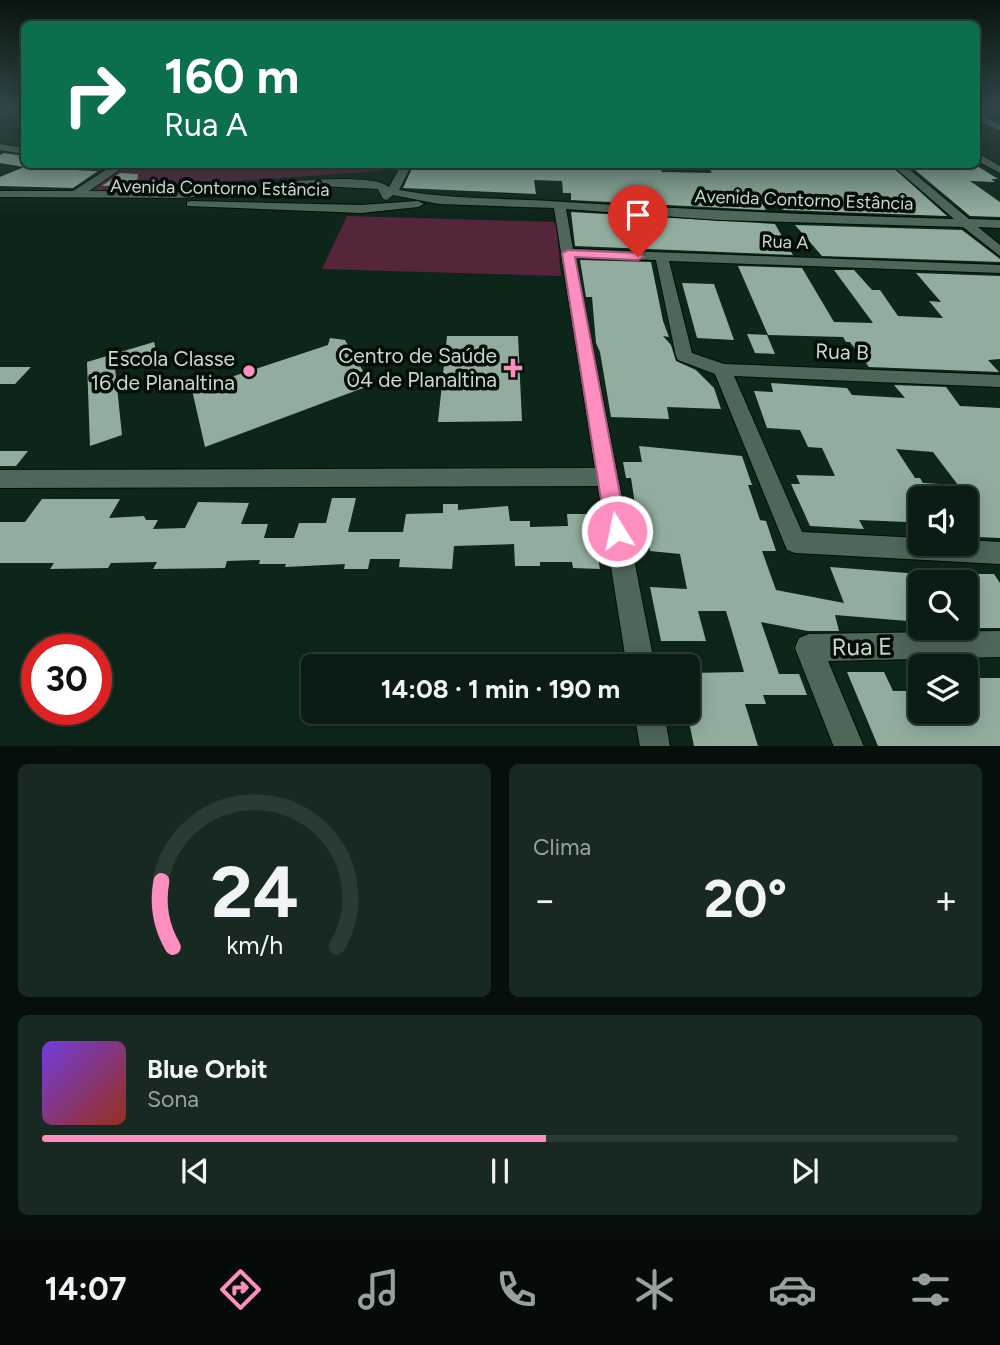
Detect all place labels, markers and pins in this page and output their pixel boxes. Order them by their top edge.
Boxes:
pin [608,185,668,257]
place label: Centro de Saúde 04 de Planaltina [338,343,497,392]
place label: Escola Classe 16 de Planaltina [91,346,235,395]
marker: Centro de Saúde 04 de Planaltina [503,358,523,378]
marker: Escola Classe 16 de Planaltina [241,363,257,379]

